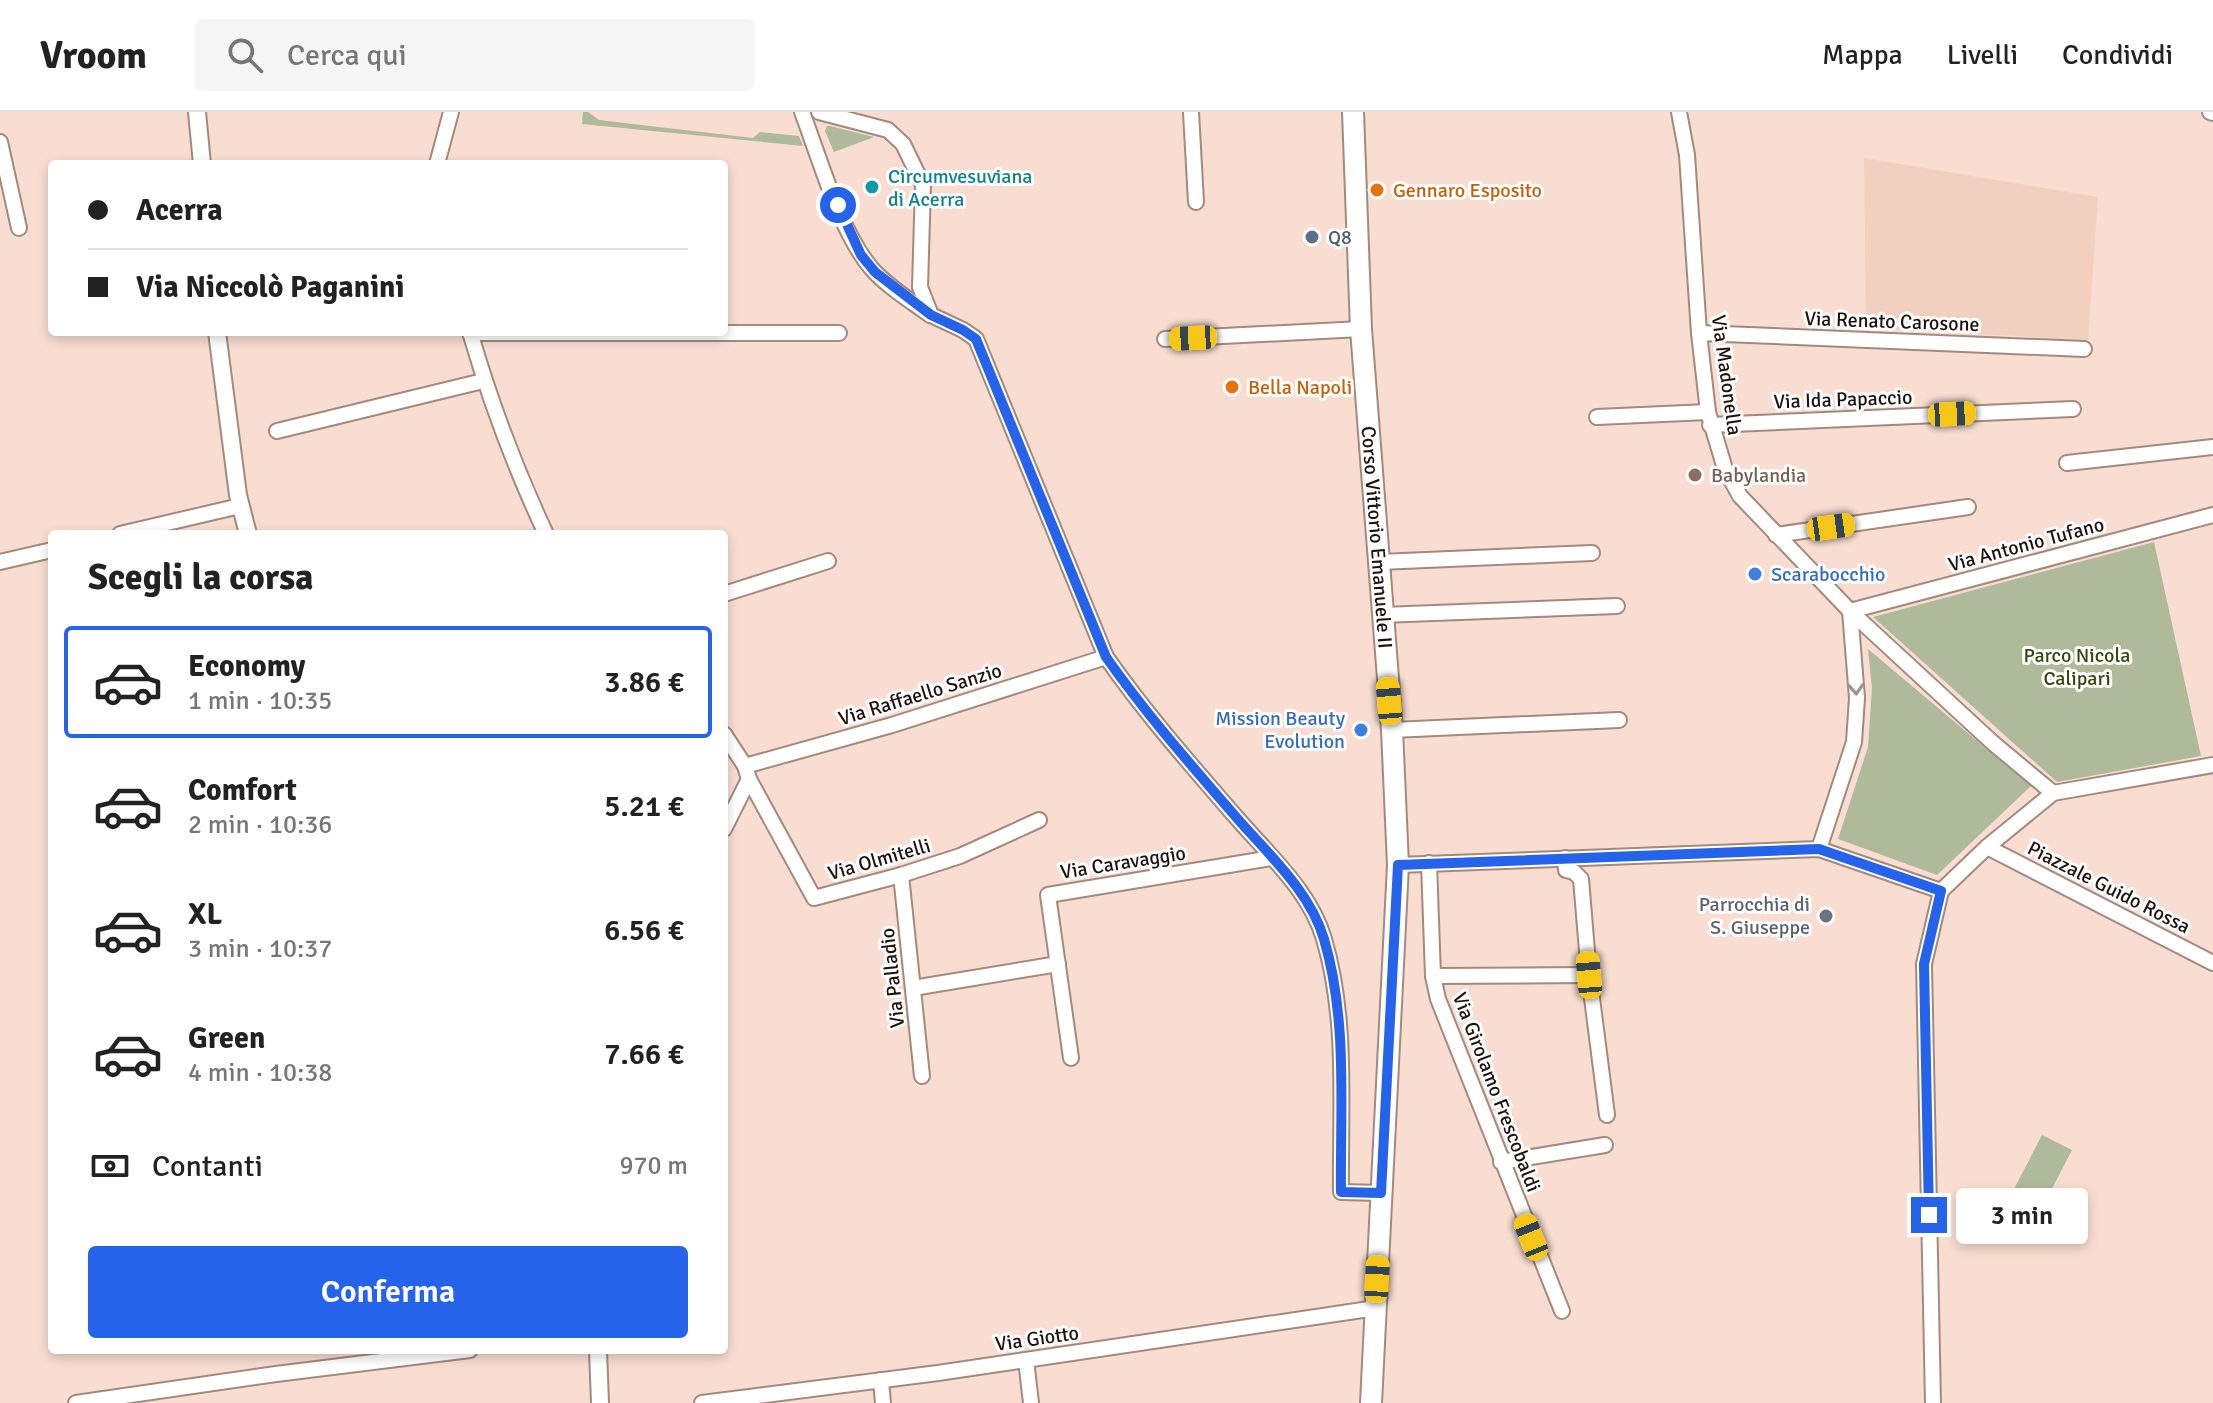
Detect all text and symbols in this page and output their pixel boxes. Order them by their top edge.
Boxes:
search box [195,19,755,91]
text: Vroom [40,32,147,79]
icon: search [223,33,267,77]
text: Cerca qui [287,37,407,74]
text: Mappa [1822,38,1903,72]
text: Livelli [1947,38,2018,72]
text: Condividi [2062,38,2173,72]
place label: Circumvesuviana di Acerra [888,164,1032,212]
marker: Circumvesuviana di Acerra [863,178,881,196]
place label: Gennaro Esposito [1393,178,1542,203]
marker: Gennaro Esposito [1368,181,1386,199]
route start [820,187,856,223]
text: Acerra [136,192,223,229]
place label: Q8 [1328,225,1352,250]
marker: Q8 [1303,228,1321,246]
text: Via Niccolò Paganini [136,269,404,306]
street label: Via Renato Carosone [1804,306,1980,337]
street label: Via Madonella [1706,313,1747,437]
car [1168,325,1218,351]
place label: Bella Napoli [1248,375,1352,400]
marker: Bella Napoli [1223,378,1241,396]
street label: Via Ida Papaccio [1773,385,1913,414]
car [1927,401,1977,427]
street label: Corso Vittorio Emanuele II [1356,425,1398,650]
place label: Babylandia [1711,463,1806,488]
marker: Babylandia [1686,466,1704,484]
car [1806,512,1856,542]
street label: Via Antonio Tufano [1946,512,2107,577]
text: Scegli la corsa [88,555,314,600]
place label: Scarabocchio [1771,562,1885,587]
marker: Scarabocchio [1746,565,1764,583]
park label: Parco Nicola Calipari [2024,643,2130,691]
icon: car [92,646,164,718]
text: Economy [188,648,305,685]
street label: Via Raffaello Sanzio [836,658,1005,731]
text: 3.86 € [604,664,684,701]
car [1375,676,1403,726]
one-way arrow [1848,683,1865,696]
text: 1 min · 10:35 [188,685,332,717]
place label: Mission Beauty Evolution [1215,706,1346,754]
marker: Mission Beauty Evolution [1352,721,1370,739]
icon: car [92,770,164,842]
text: Comfort [188,772,297,809]
text: 5.21 € [604,788,684,825]
text: 2 min · 10:36 [188,809,332,841]
street label: Via Olmitelli [825,833,933,886]
street label: Piazzale Guido Rossa [2023,836,2194,939]
street label: Via Caravaggio [1059,840,1188,885]
place label: Parrocchia di S. Giuseppe [1699,892,1810,940]
icon: car [92,894,164,966]
text: XL [188,896,222,933]
marker: Parrocchia di S. Giuseppe [1817,907,1835,925]
text: 6.56 € [604,912,684,949]
street label: Via Palladio [875,927,910,1029]
text: 3 min · 10:37 [188,933,332,965]
car [1575,950,1603,1000]
street label: Via Girolamo Frescobaldi [1447,989,1546,1195]
icon: car [92,1018,164,1090]
text: Green [188,1020,265,1057]
text: 7.66 € [604,1036,684,1073]
text: 4 min · 10:38 [188,1057,332,1089]
icon: cash [88,1144,132,1188]
text: Contanti [152,1148,263,1185]
text: 970 m [619,1150,688,1182]
callout: 3 min [1957,1187,2089,1243]
route end [1911,1197,1947,1233]
text: 3 min [1991,1200,2053,1232]
car [1511,1210,1551,1264]
button: Conferma [88,1246,688,1338]
car [1364,1254,1390,1304]
street label: Via Giotto [994,1320,1080,1357]

